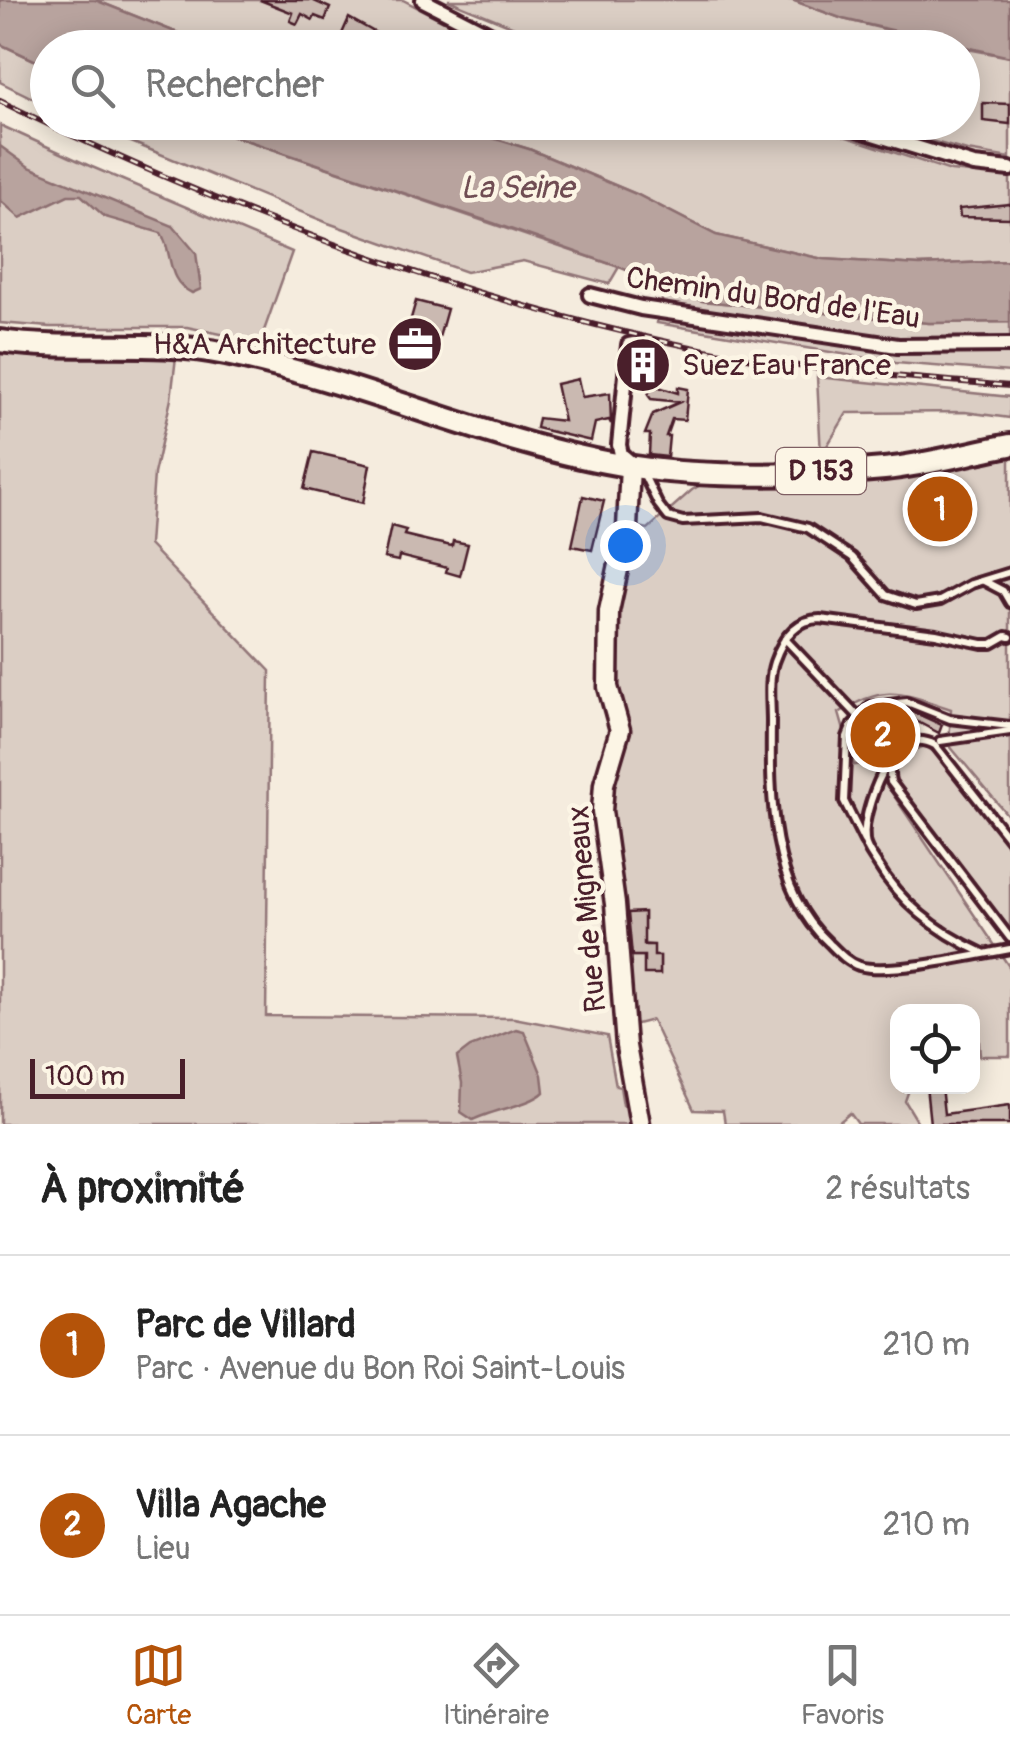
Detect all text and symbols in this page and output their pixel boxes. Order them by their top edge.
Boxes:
search box [30,30,980,140]
icon: search [65,58,120,113]
text: Rechercher [145,61,325,109]
water label: La Seine [460,168,577,208]
street label: Chemin du Bord de l'Eau [624,259,922,337]
office icon: H&A Architecture [385,314,445,374]
place label: H&A Architecture [153,326,376,363]
building icon: Suez Eau France [613,335,673,395]
place label: Suez Eau France [682,347,891,384]
road number: D 153 [776,448,866,494]
pin: 1 [908,472,972,546]
your location [600,520,651,571]
pin: 2 [850,698,916,772]
street label: Rue de Migneaux [560,804,614,1014]
map controls [890,1004,980,1094]
button: locate [890,1004,980,1094]
scale bar [30,1054,185,1098]
text: 100 m [45,1059,125,1094]
text: À proximité [40,1163,245,1215]
text: 2 résultats [825,1169,970,1209]
text: Parc de Villard [135,1301,356,1349]
text: 1 [66,1325,79,1365]
text: 210 m [882,1325,970,1365]
text: Parc · Avenue du Bon Roi Saint-Louis [135,1349,625,1389]
text: Villa Agache [135,1481,326,1529]
text: 2 [64,1505,81,1545]
text: 210 m [882,1505,970,1545]
text: Lieu [135,1529,191,1569]
tab: Carte [126,1638,191,1733]
tab: Itinéraire [443,1638,549,1733]
tab: Favoris [801,1638,884,1733]

